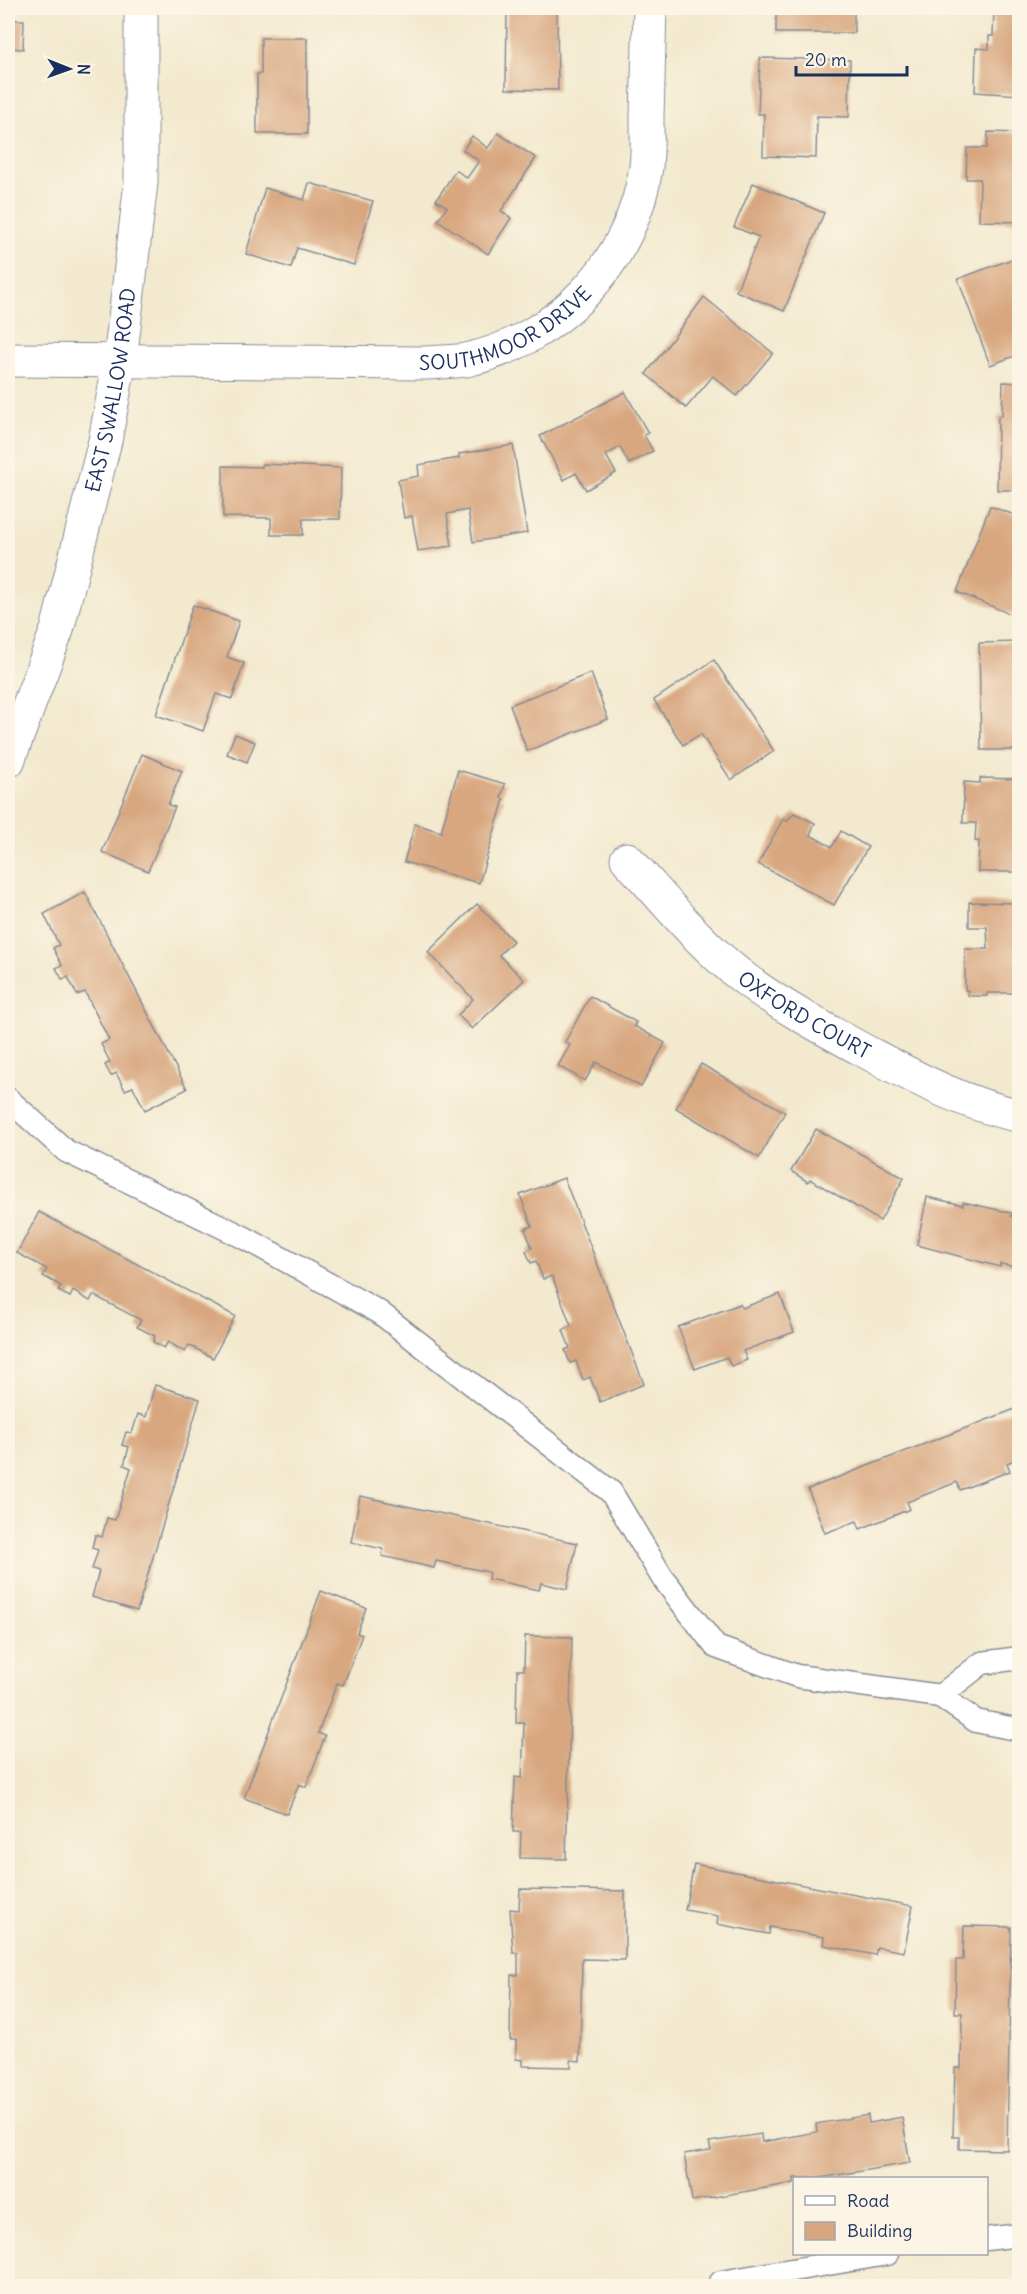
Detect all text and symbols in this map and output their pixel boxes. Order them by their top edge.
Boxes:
north arrow [39,39,99,99]
scale bar [796,39,907,77]
text: 20 m [805,48,847,71]
text: N [74,64,94,75]
street label: SOUTHMOOR DRIVE [419,281,596,375]
street label: EAST SWALLOW ROAD [79,287,140,495]
street label: OXFORD COURT [733,965,875,1064]
legend [793,2177,988,2255]
text: Road [847,2189,890,2212]
text: Building [847,2219,912,2242]

